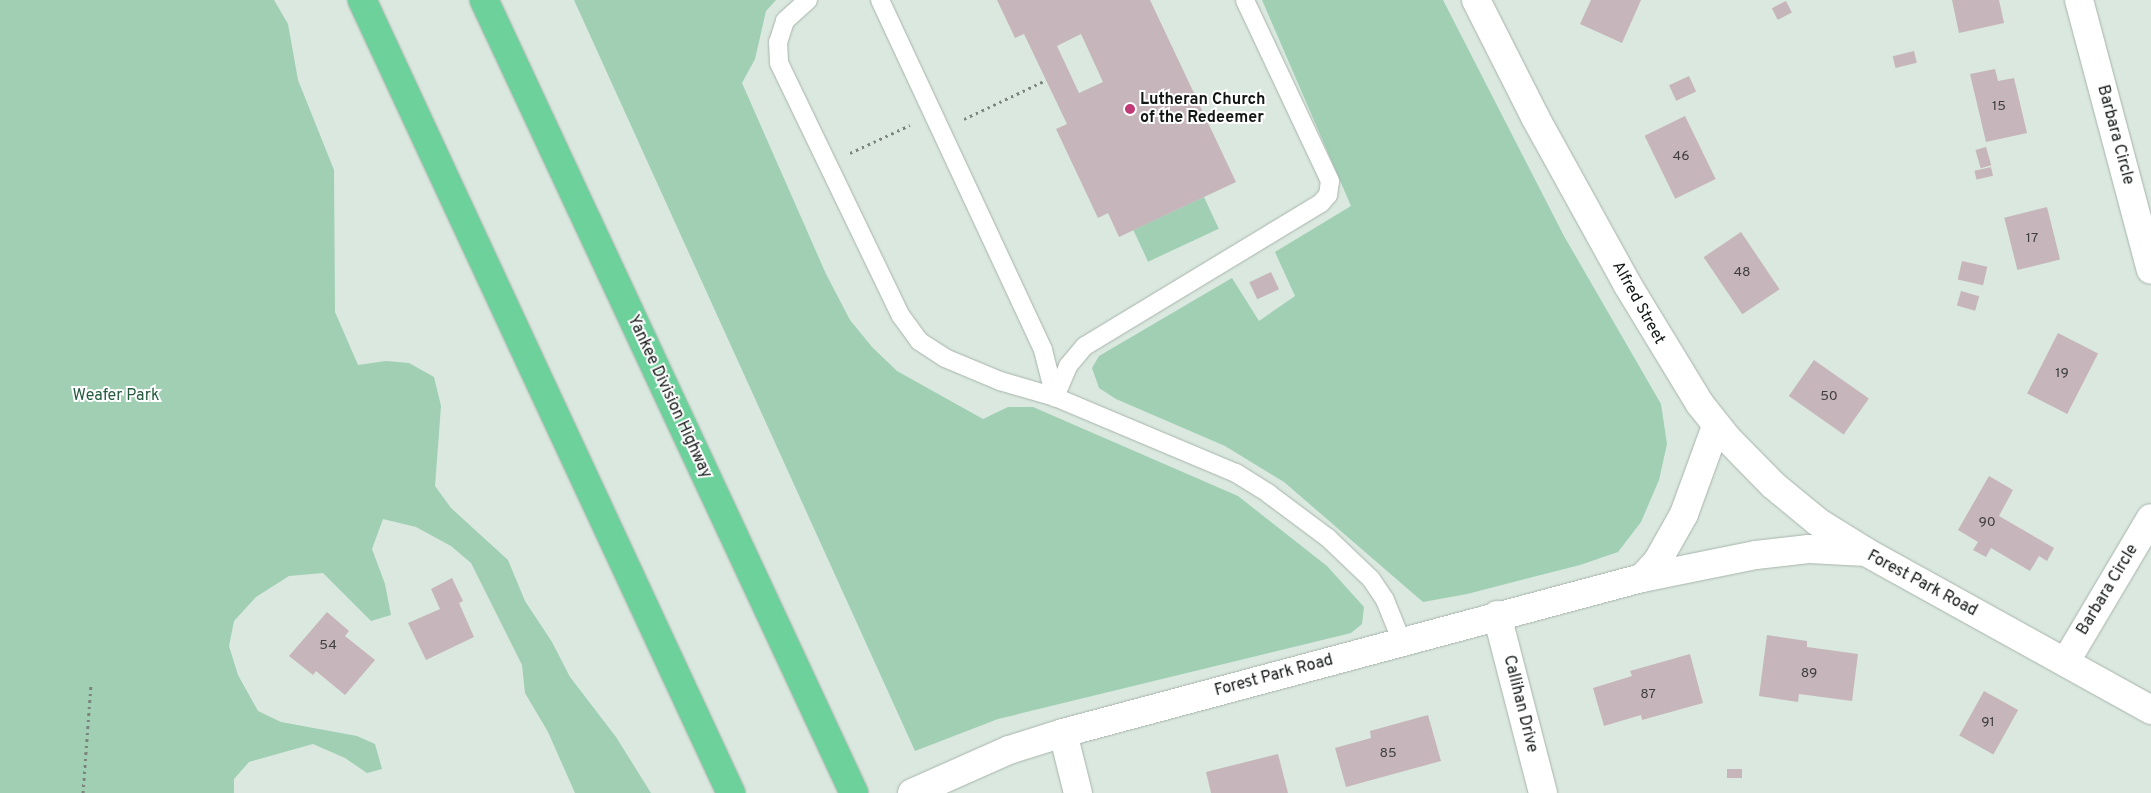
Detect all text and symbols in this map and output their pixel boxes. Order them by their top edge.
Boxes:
street label: Barbara Circle [2092,83,2138,187]
place label: Lutheran Church of the Redeemer [1140,90,1266,128]
house number: 15 [1992,99,2006,115]
marker: Lutheran Church of the Redeemer [1124,103,1136,115]
house number: 46 [1672,149,1690,165]
house number: 17 [2026,231,2038,247]
street label: Alfred Street [1607,258,1669,348]
house number: 48 [1733,265,1751,281]
street label: Yankee Division Highway [623,312,715,482]
house number: 19 [2055,366,2069,382]
park label: Weafer Park [73,386,159,406]
house number: 50 [1820,389,1838,405]
house number: 90 [1978,515,1996,531]
street label: Barbara Circle [2073,541,2143,639]
street label: Forest Park Road [1864,547,1980,621]
house number: 54 [319,638,337,654]
street label: Forest Park Road [1213,651,1335,701]
street label: Callihan Drive [1499,653,1541,755]
house number: 89 [1801,666,1817,682]
house number: 87 [1640,687,1656,703]
house number: 91 [1981,715,1995,731]
house number: 85 [1379,746,1397,762]

